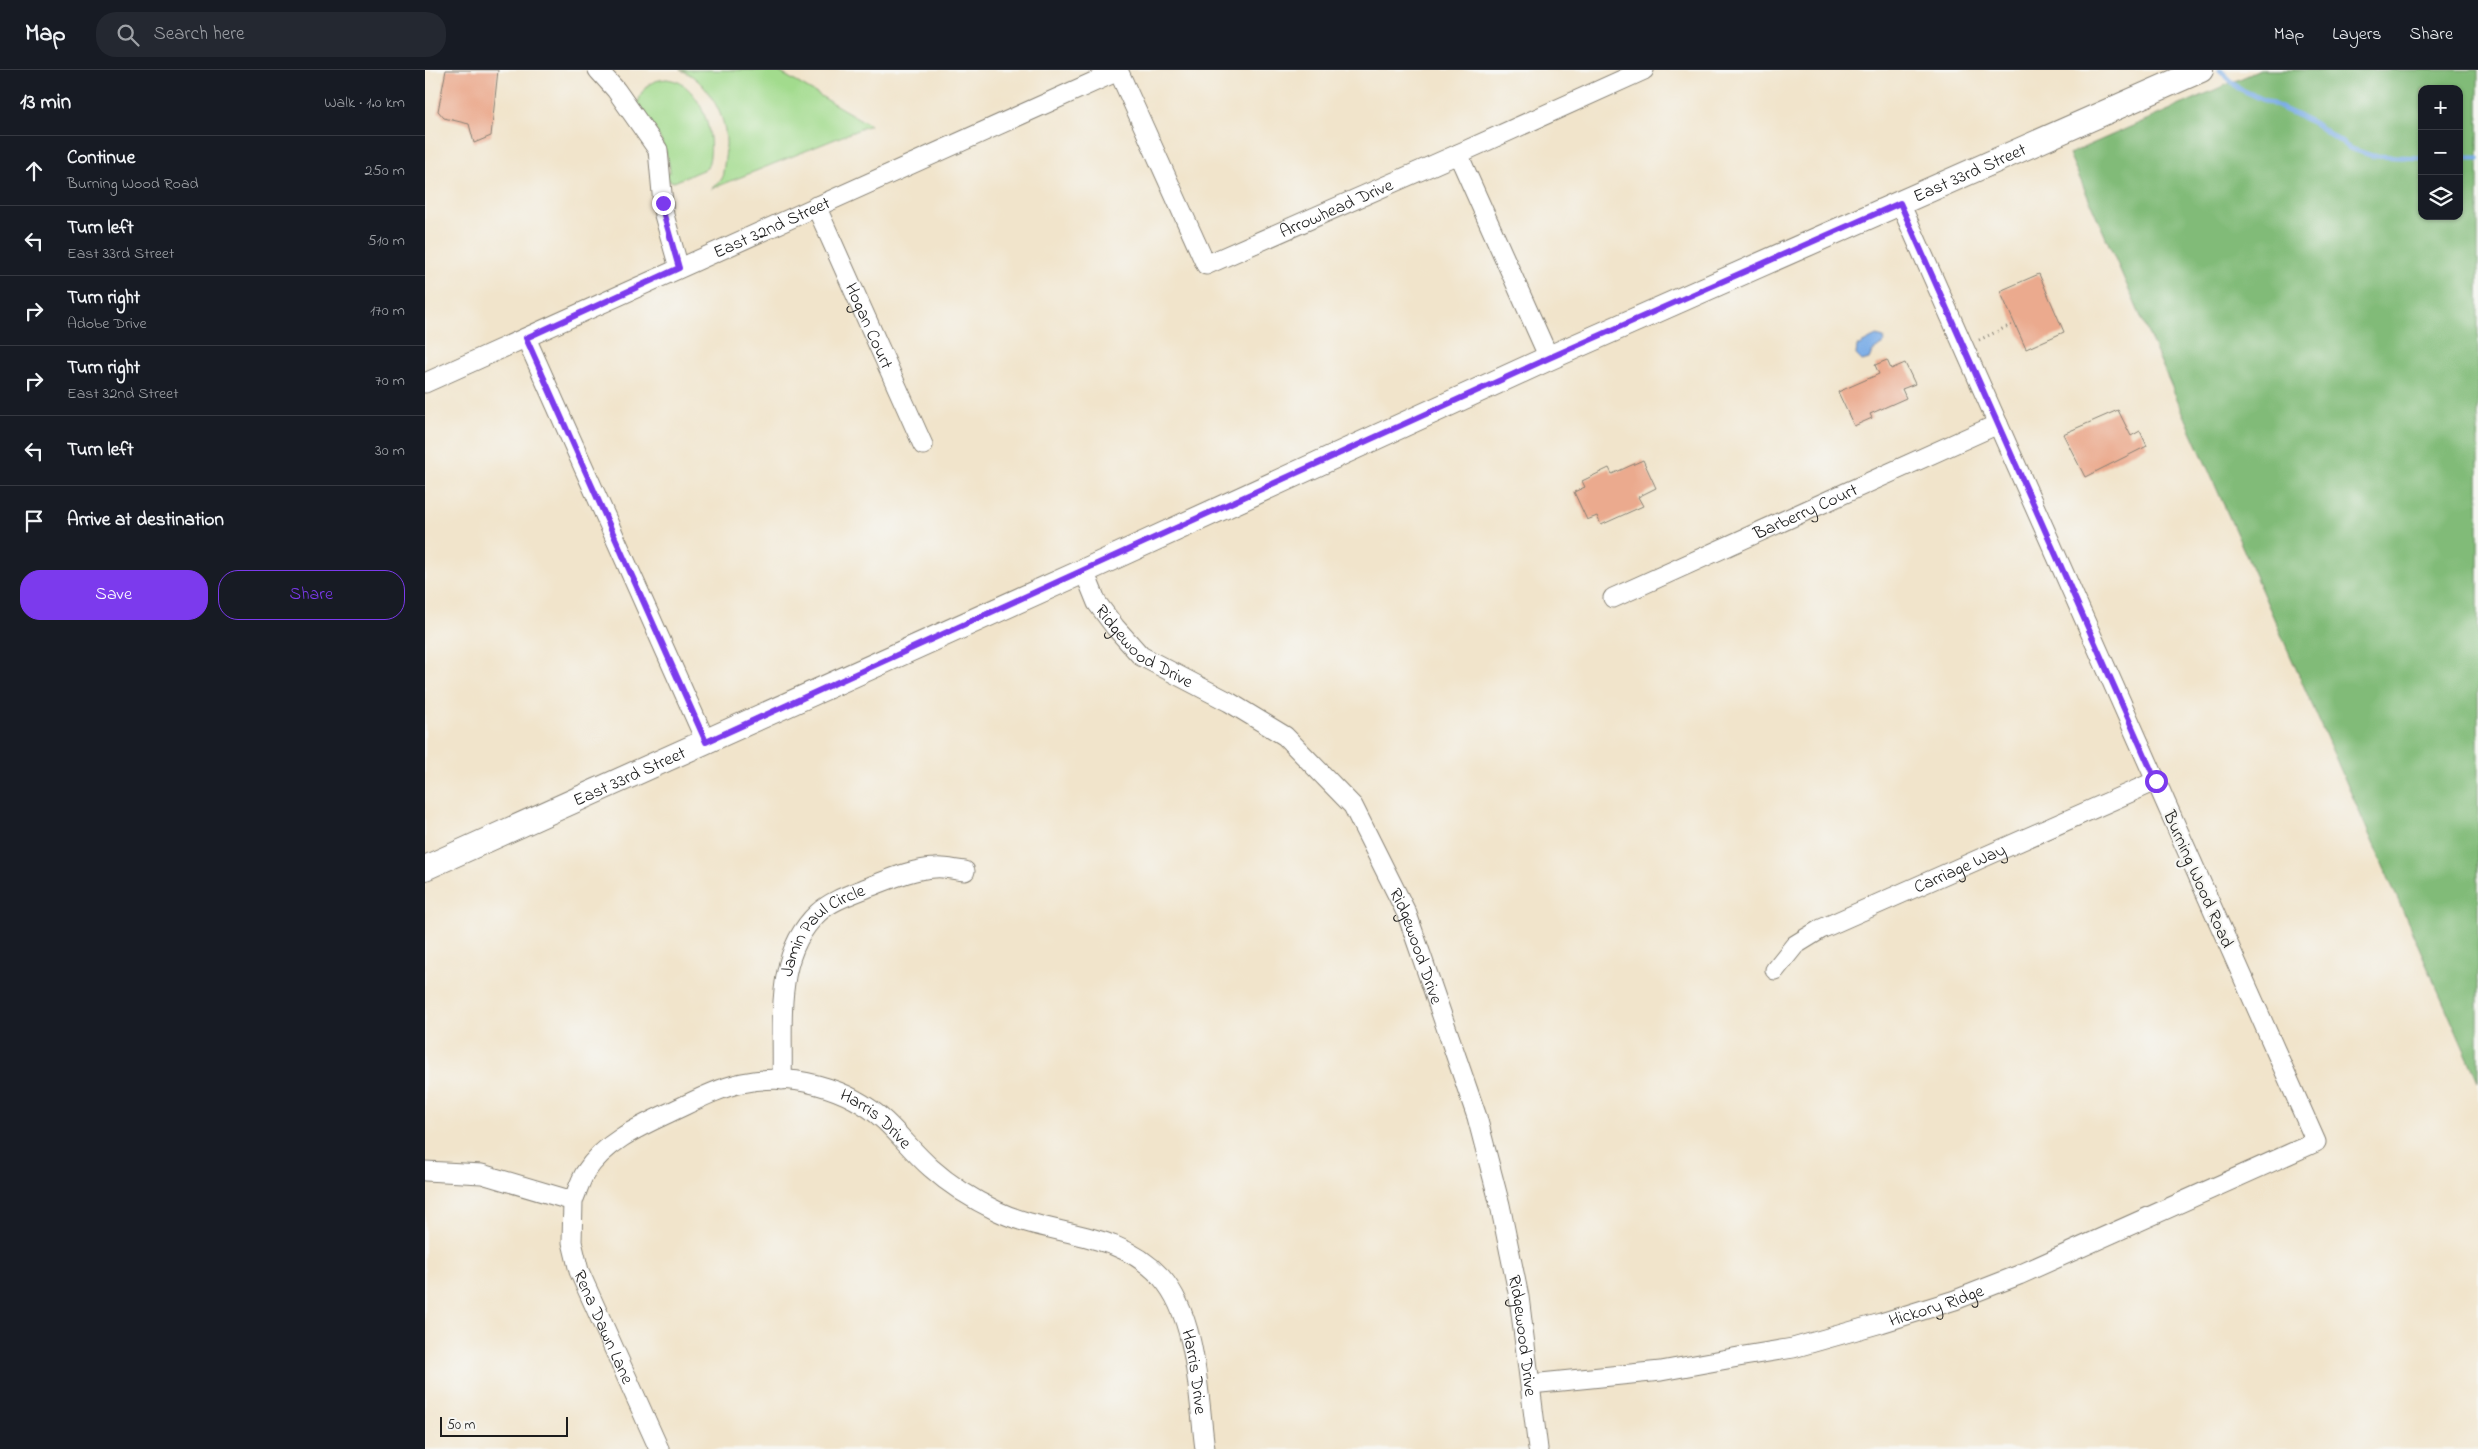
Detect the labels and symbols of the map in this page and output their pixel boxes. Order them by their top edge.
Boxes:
street label: East 33rd Street [1910,138,2031,210]
street label: Arrowhead Drive [1276,173,1399,246]
street label: East 32nd Street [710,191,835,266]
route end [652,192,675,215]
street label: Hogan Court [837,279,898,374]
street label: Barberry Court [1749,478,1862,548]
street label: Ridgewood Drive [1088,600,1198,696]
street label: East 33rd Street [570,741,691,814]
route start [2145,770,2168,793]
street label: Burning Wood Road [2154,806,2239,953]
street label: Carriage Way [1910,838,2011,901]
street label: Jamin Paul Circle [775,878,870,979]
street label: Ridgewood Drive [1381,884,1448,1009]
street label: Harris Drive [835,1083,917,1157]
street label: Rena Dawn Lane [565,1266,640,1390]
street label: Ridgewood Drive [1500,1273,1542,1399]
street label: Hickory Ridge [1886,1279,1989,1335]
street label: Harris Drive [1173,1327,1212,1417]
scale bar [440,1414,567,1437]

